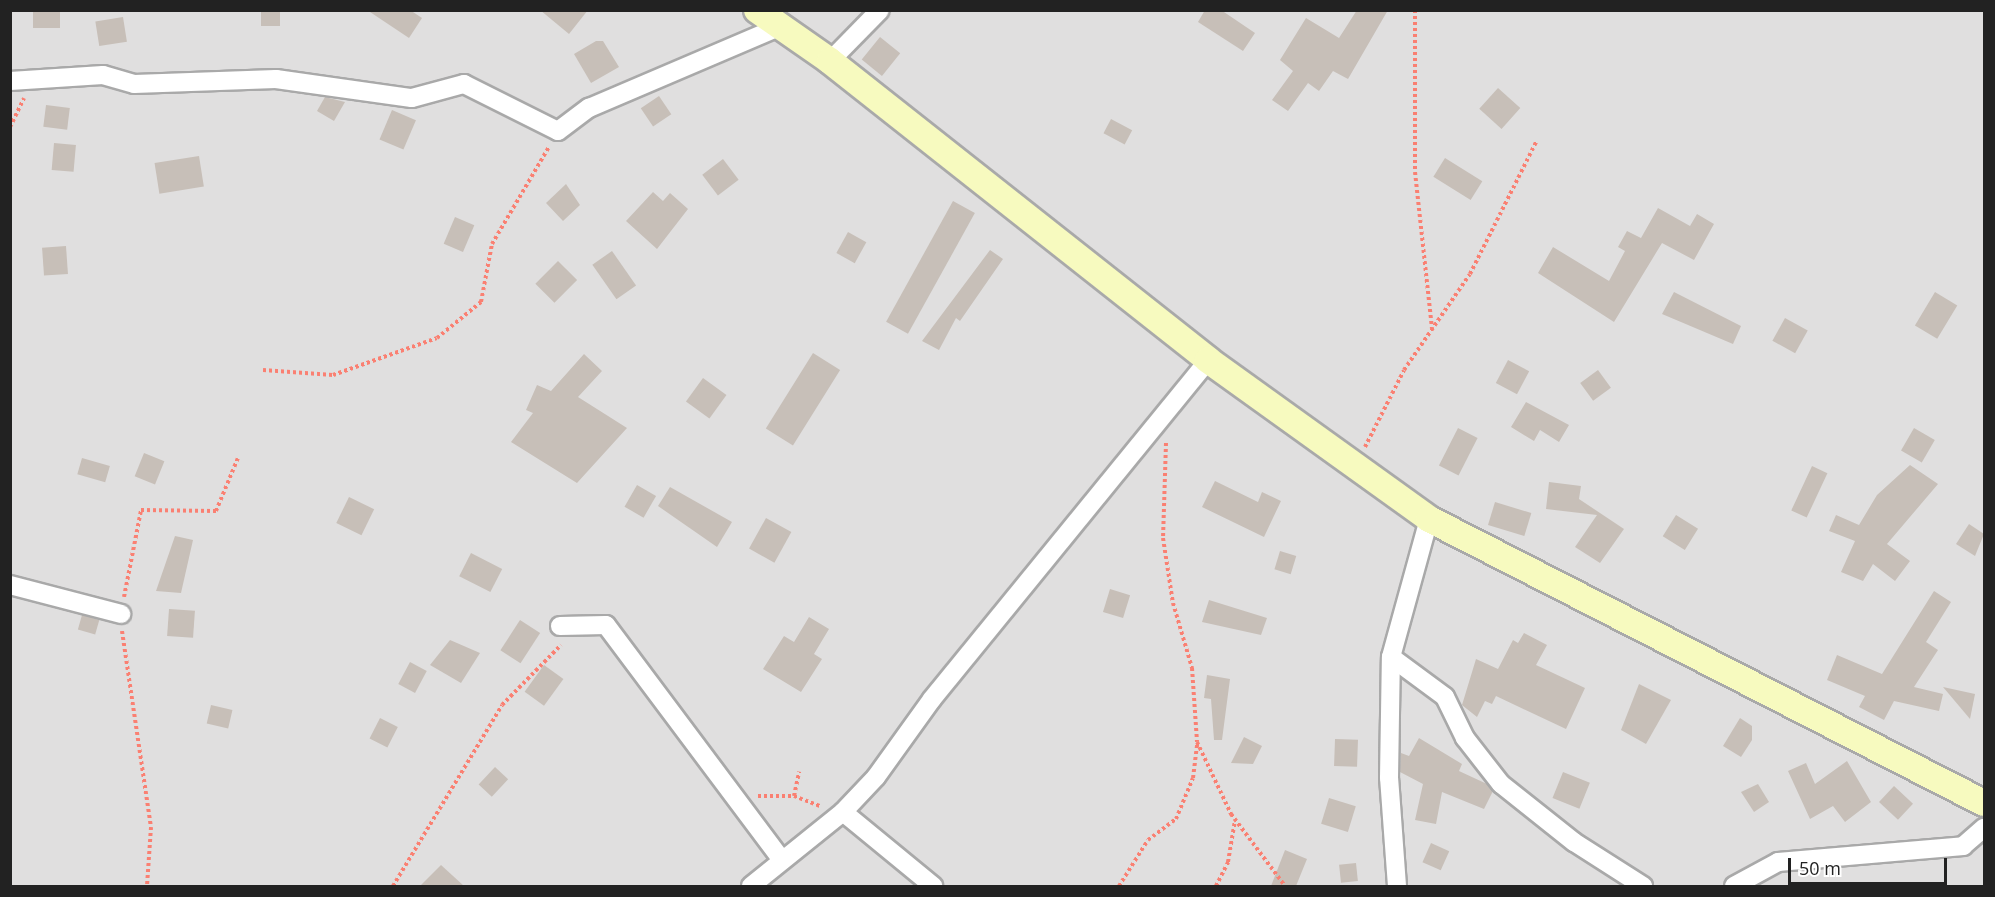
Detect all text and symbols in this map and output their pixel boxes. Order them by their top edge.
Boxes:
scale bar [1791,846,1950,884]
text: 50 m [1799,856,1841,880]

